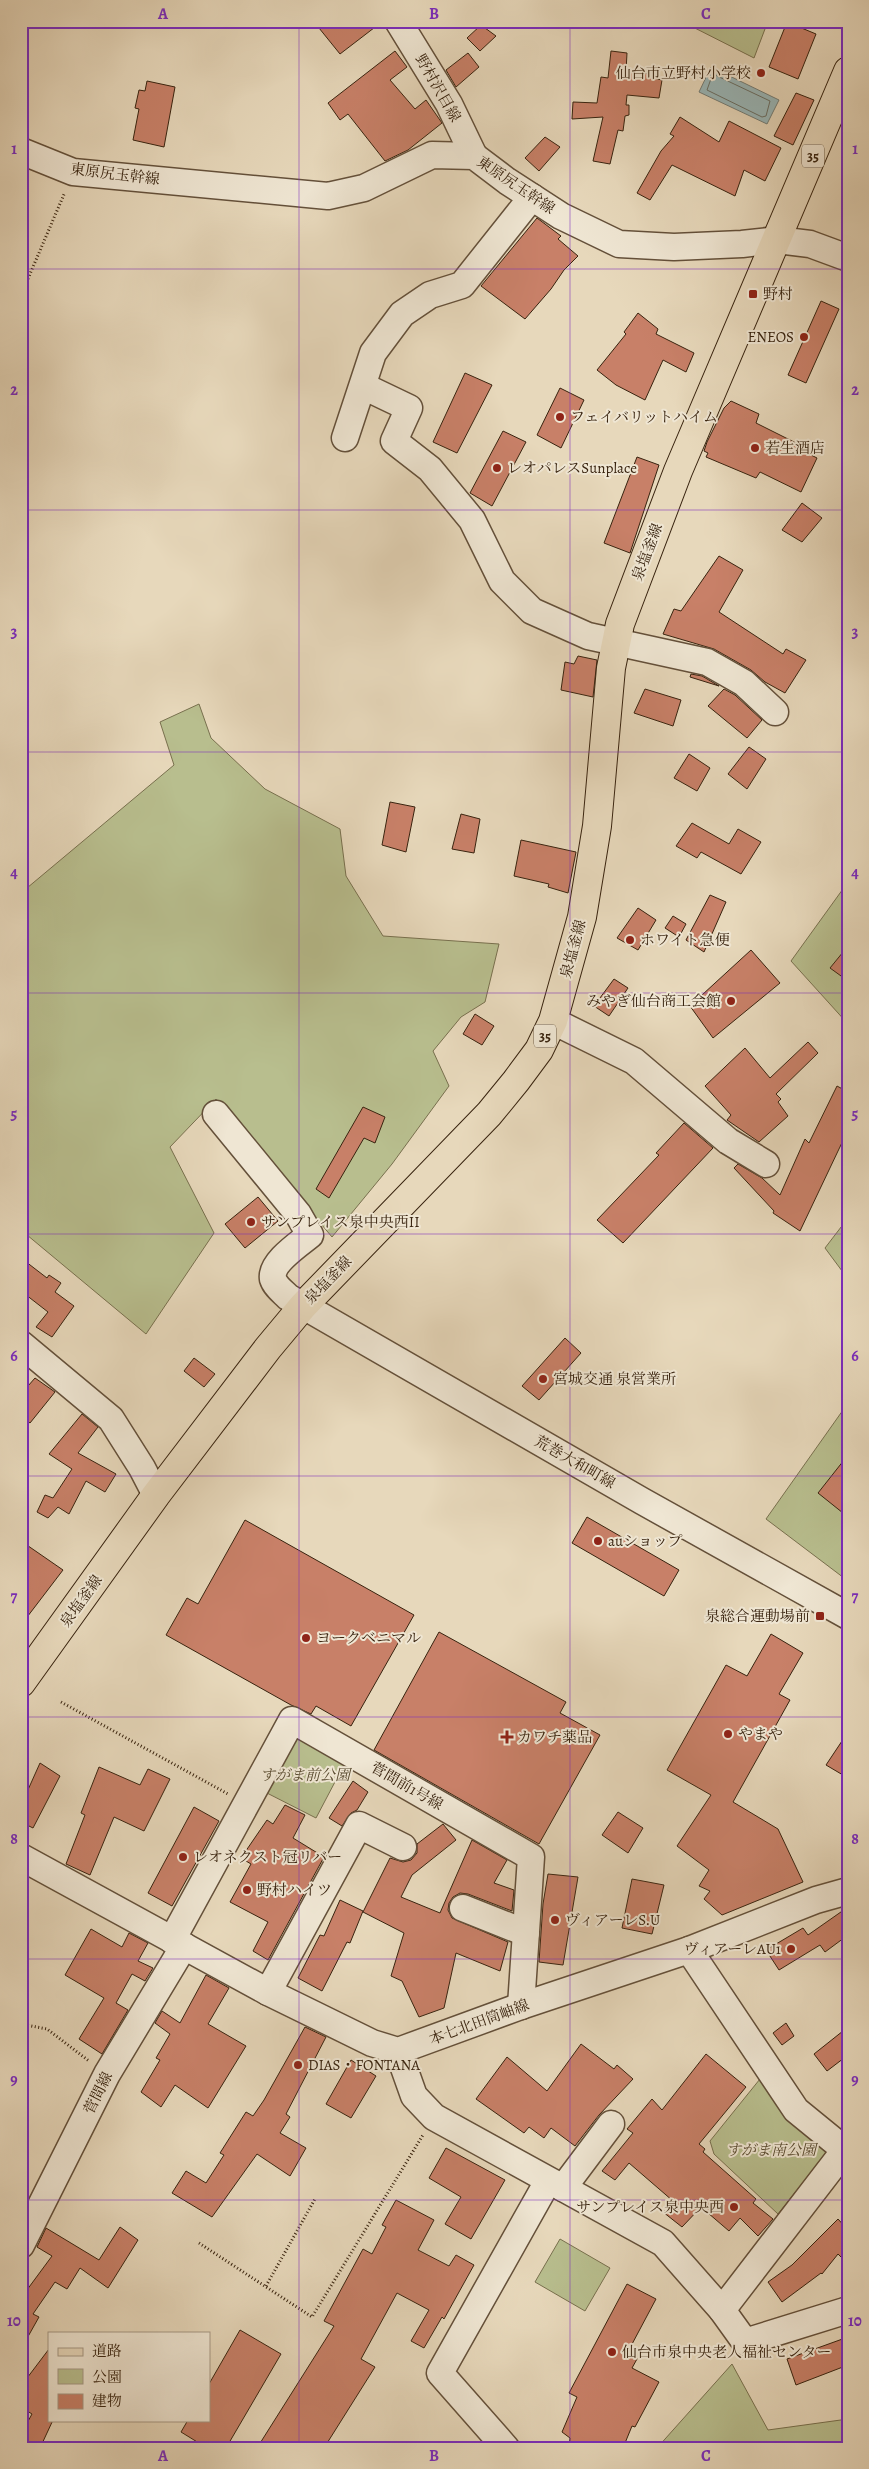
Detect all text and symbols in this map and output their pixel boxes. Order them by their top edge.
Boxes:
text: A [157,3,169,25]
text: B [429,3,439,25]
text: C [701,3,711,25]
street label: 野村沢目線 [411,51,465,125]
place label: 仙台市立野村小学校 [616,63,751,83]
marker: 仙台市立野村小学校 [755,67,767,79]
text: 1 [11,138,17,160]
text: 1 [852,138,858,160]
road number: 35 [802,144,824,168]
street label: 東原尻玉幹線 [473,152,559,218]
street label: 東原尻玉幹線 [69,159,161,189]
place label: 野村 [763,284,793,304]
marker: 野村 [747,288,759,300]
place label: ENEOS [747,327,794,347]
marker: ENEOS [798,331,810,343]
text: 2 [10,379,18,401]
text: 2 [851,379,859,401]
place label: フェイバリットハイム [570,407,718,427]
marker: フェイバリットハイム [554,411,566,423]
place label: 若生酒店 [765,438,825,458]
marker: 若生酒店 [749,442,761,454]
place label: レオパレスSunplace [507,458,637,478]
marker: レオパレスSunplace [491,462,503,474]
street label: 泉塩釜線 [627,520,667,584]
text: 3 [11,621,18,643]
text: 3 [852,621,859,643]
text: 4 [10,862,18,884]
text: 4 [851,862,859,884]
street label: 泉塩釜線 [556,917,590,981]
place label: ホワイト急便 [640,930,730,950]
marker: ホワイト急便 [624,934,636,946]
place label: みやぎ仙台商工会館 [586,991,721,1011]
marker: みやぎ仙台商工会館 [725,995,737,1007]
road number: 35 [534,1024,556,1048]
text: 5 [11,1103,18,1125]
text: 5 [852,1103,859,1125]
place label: サンプレイス泉中央西II [261,1212,420,1232]
marker: サンプレイス泉中央西II [245,1216,257,1228]
street label: 泉塩釜線 [300,1251,356,1309]
text: 6 [10,1345,18,1367]
text: 6 [851,1345,859,1367]
place label: 宮城交通 泉営業所 [553,1369,676,1389]
marker: 宮城交通 泉営業所 [537,1373,549,1385]
street label: 荒巻大和町線 [531,1431,619,1493]
place label: auショップ [608,1531,683,1551]
marker: auショップ [592,1535,604,1547]
street label: 泉塩釜線 [55,1571,107,1631]
text: 7 [11,1586,18,1608]
text: 7 [852,1586,859,1608]
place label: 泉総合運動場前 [705,1606,810,1626]
marker: 泉総合運動場前 [814,1610,826,1622]
place label: ヨークベニマル [316,1628,421,1648]
marker: ヨークベニマル [300,1632,312,1644]
place label: やまや [738,1724,783,1744]
place label: カワチ薬品 [517,1727,592,1747]
marker: やまや [722,1728,734,1740]
marker: カワチ薬品 [501,1731,513,1743]
street label: 菅間前1号線 [367,1757,447,1815]
park label: すがま前公園 [260,1765,353,1785]
text: 8 [10,1828,18,1850]
text: 8 [851,1828,859,1850]
place label: レオネクスト冠リバー [193,1847,342,1867]
marker: レオネクスト冠リバー [177,1851,189,1863]
place label: 野村ハイツ [257,1880,332,1900]
marker: 野村ハイツ [241,1884,253,1896]
place label: ヴィアーレS.U [565,1910,660,1930]
marker: ヴィアーレS.U [549,1914,561,1926]
place label: ヴィアーレAU1 [684,1939,781,1959]
marker: ヴィアーレAU1 [785,1943,797,1955]
street label: 本七北田筒岫線 [426,1995,532,2049]
place label: DIAS・FONTANA [308,2055,420,2075]
marker: DIAS・FONTANA [292,2059,304,2071]
street label: 菅間線 [79,2068,117,2118]
text: 9 [10,2069,18,2091]
text: 9 [851,2069,859,2091]
park label: すがま南公園 [726,2140,819,2160]
place label: サンプレイス泉中央西 [576,2197,724,2217]
marker: サンプレイス泉中央西 [728,2201,740,2213]
text: 10 [7,2310,21,2332]
text: 10 [848,2310,862,2332]
legend [48,2332,210,2422]
text: 道路 [92,2341,122,2361]
place label: 仙台市泉中央老人福祉センター [622,2342,831,2362]
marker: 仙台市泉中央老人福祉センター [606,2346,618,2358]
text: 公園 [92,2367,122,2387]
text: 建物 [92,2391,122,2411]
text: A [157,2445,169,2467]
text: B [429,2445,439,2467]
text: C [701,2445,711,2467]

